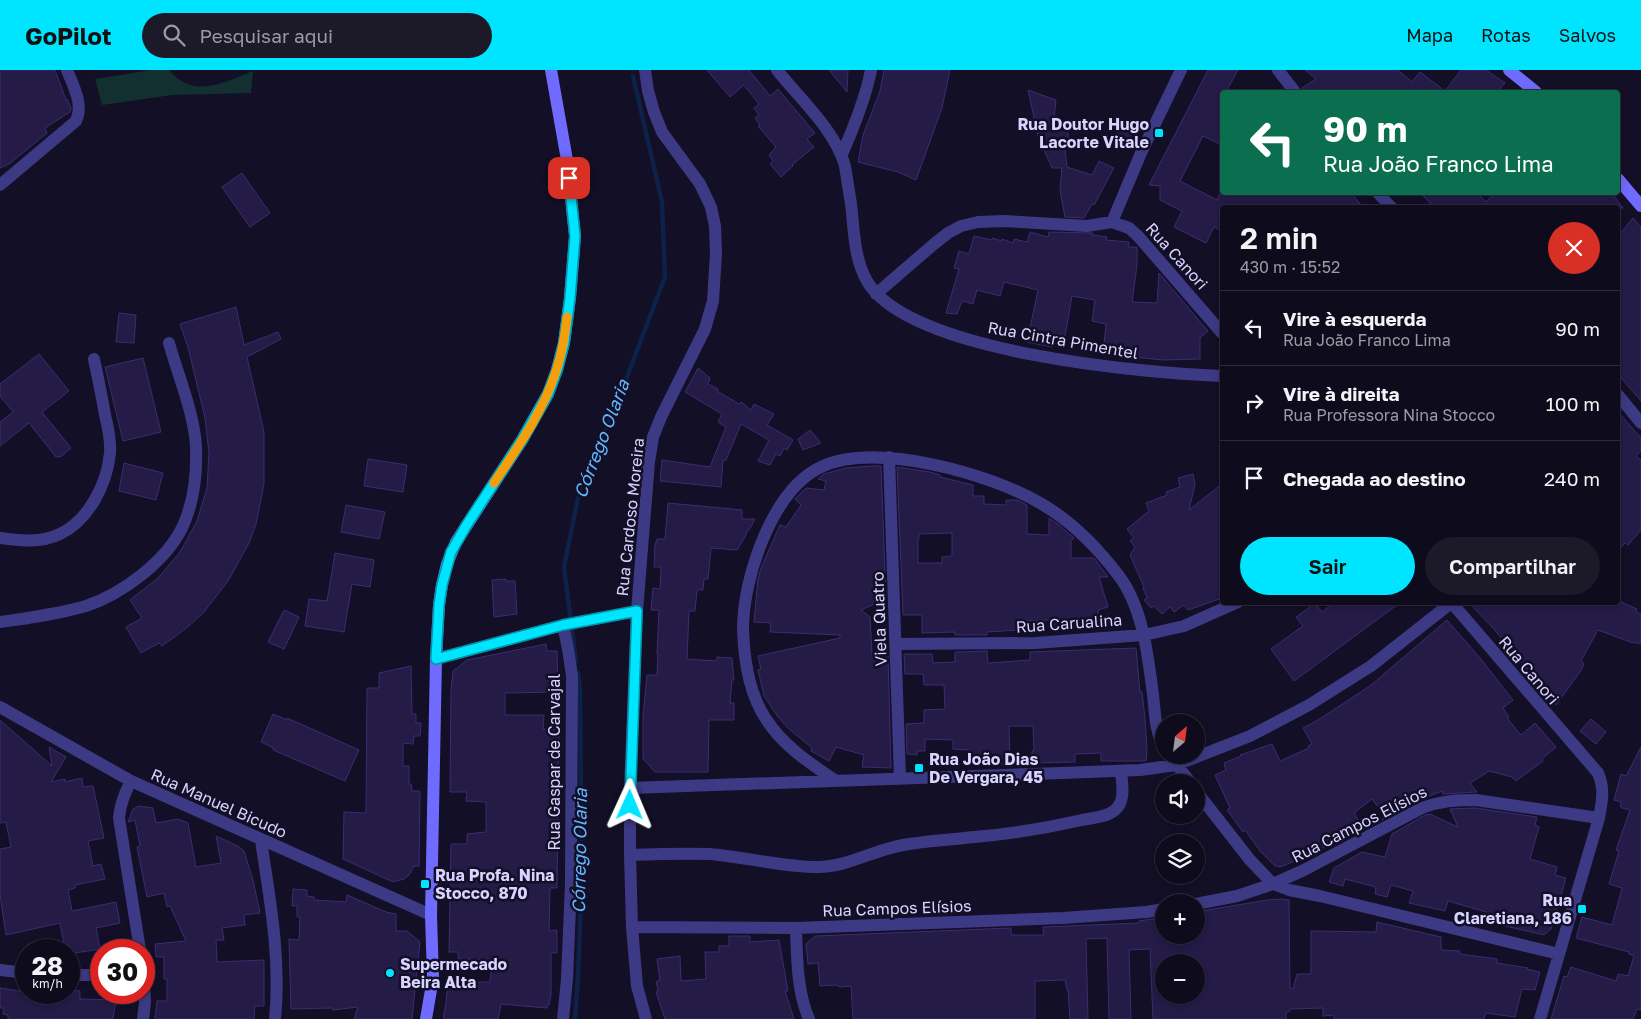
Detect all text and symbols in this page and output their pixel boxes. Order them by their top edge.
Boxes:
search box [142,13,492,58]
text: GoPilot [25,21,112,50]
icon: search [160,21,188,49]
text: Pesquisar aqui [200,24,333,47]
text: Mapa [1406,24,1453,46]
text: Rotas [1481,24,1531,46]
text: Salvos [1559,24,1616,46]
text: 90 m [1323,108,1407,150]
icon: left [1240,110,1305,175]
place label: Rua Doutor Hugo Lacorte Vitale [1017,114,1149,152]
marker: Rua Doutor Hugo Lacorte Vitale [1153,127,1165,139]
text: Rua João Franco Lima [1323,150,1554,177]
pin [548,157,590,199]
icon: arrive [555,164,583,192]
street label: Rua Canori [1142,218,1212,294]
text: 2 min [1240,220,1318,256]
button: close [1548,222,1600,274]
text: 430 m · 15:52 [1240,257,1340,277]
text: Vire à esquerda [1283,307,1426,330]
icon: left [1240,314,1268,342]
street label: Rua Cintra Pimentel [986,317,1140,363]
text: 90 m [1555,317,1600,340]
text: Rua João Franco Lima [1283,330,1451,350]
water label: Córrego Olaria [568,376,634,501]
text: Vire à direita [1283,382,1400,405]
icon: right [1240,389,1268,417]
text: 100 m [1546,392,1600,415]
text: Rua Professora Nina Stocco [1283,405,1495,425]
street label: Rua Cardoso Moreira [612,437,648,597]
icon: arrive [1240,464,1268,492]
text: Chegada ao destino [1283,467,1466,490]
text: 240 m [1544,467,1600,490]
button: Sair [1240,537,1415,595]
button: Compartilhar [1425,537,1600,595]
street label: Viela Quatro [867,571,891,667]
street label: Rua Carualina [1015,609,1123,637]
street label: Rua Canori [1495,632,1563,708]
street label: Rua Gaspar de Carvajal [544,674,564,850]
north arrow [1155,714,1205,764]
map controls [1155,714,1205,1004]
place label: Rua João Dias De Vergara, 45 [929,749,1043,787]
marker: Rua João Dias De Vergara, 45 [913,762,925,774]
street label: Rua Manuel Bicudo [148,764,290,842]
button: sound [1155,774,1205,824]
position arrow [603,778,655,830]
street label: Rua Campos Elísios [1288,781,1430,867]
water label: Córrego Olaria [567,787,591,914]
button: layers [1155,834,1205,884]
place label: Rua Profa. Nina Stocco, 870 [435,865,554,903]
marker: Rua Profa. Nina Stocco, 870 [419,878,431,890]
place label: Rua Claretiana, 186 [1454,890,1572,928]
button: + [1155,894,1205,944]
street label: Rua Campos Elísios [822,895,972,921]
marker: Rua Claretiana, 186 [1576,903,1588,915]
speed limit sign: 30 [90,939,155,1004]
text: 28 [32,950,63,981]
place label: Supermecado Beira Alta [400,954,508,992]
button: − [1155,954,1205,1004]
marker: Supermecado Beira Alta [384,967,396,979]
text: km/h [32,976,63,991]

